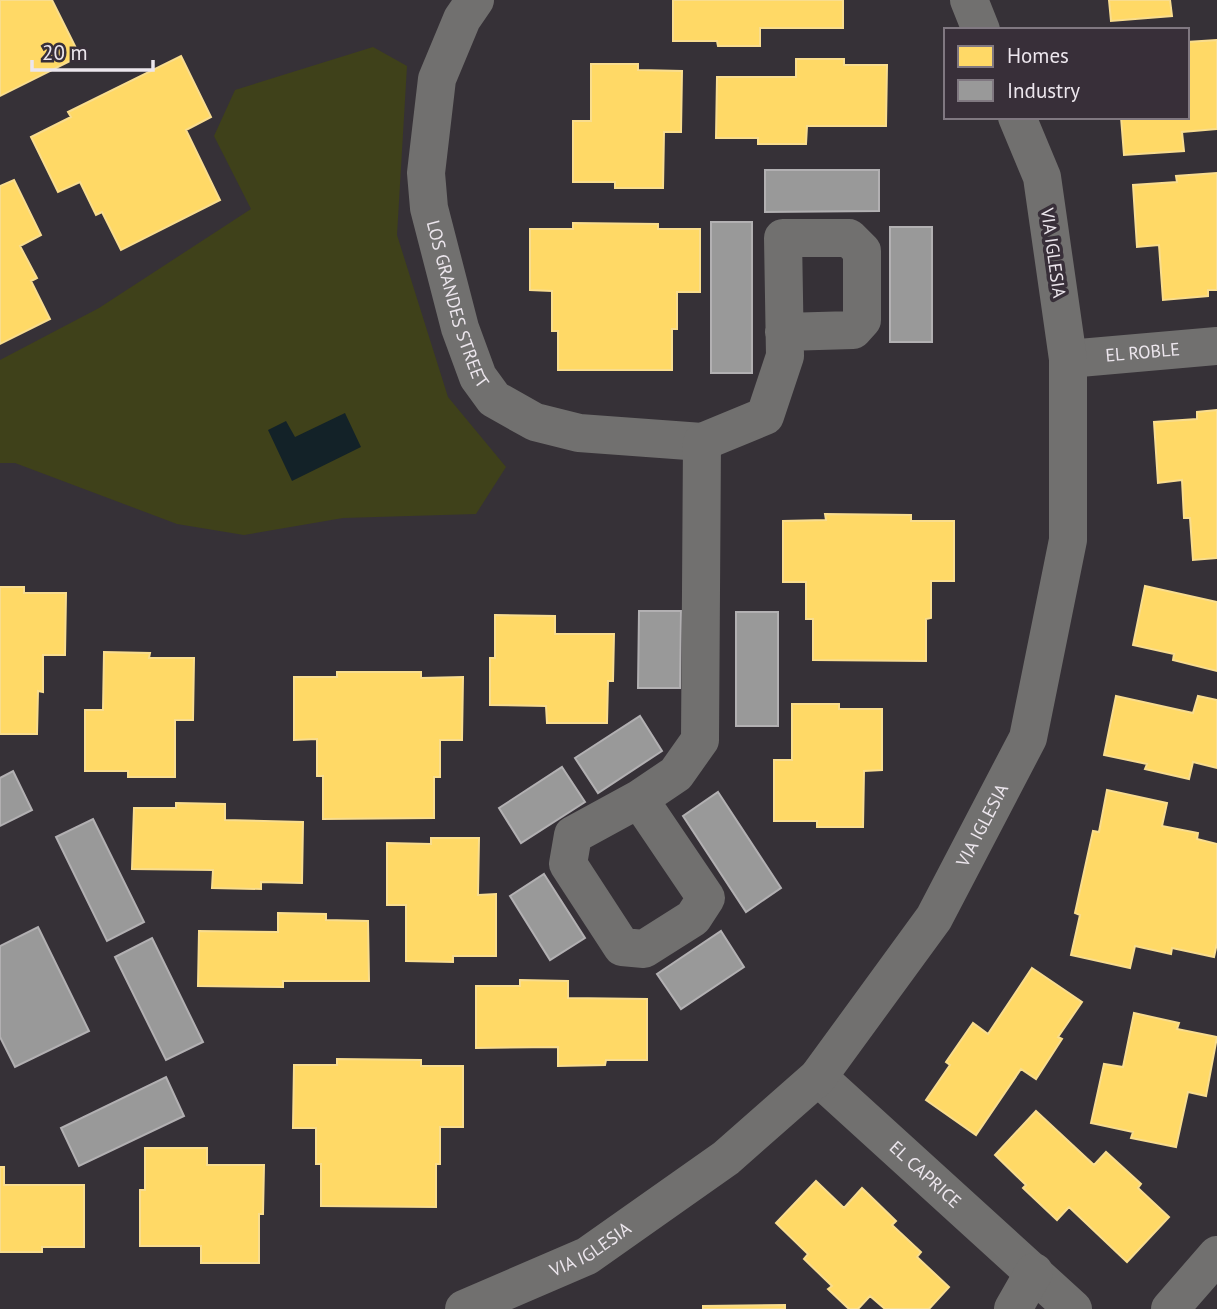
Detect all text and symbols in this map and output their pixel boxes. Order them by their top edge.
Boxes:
scale bar [32,28,152,72]
legend [944,28,1189,119]
text: 20 m [42,39,88,66]
text: Homes [1007,42,1069,69]
text: Industry [1007,77,1080,104]
street label: VIA IGLESIA [1036,205,1071,300]
street label: LOS GRANDES STREET [422,218,494,392]
street label: EL ROBLE [1104,337,1181,367]
street label: VIA IGLESIA [950,779,1013,871]
street label: EL CAPRICE [885,1136,966,1213]
street label: VIA IGLESIA [545,1216,636,1282]

